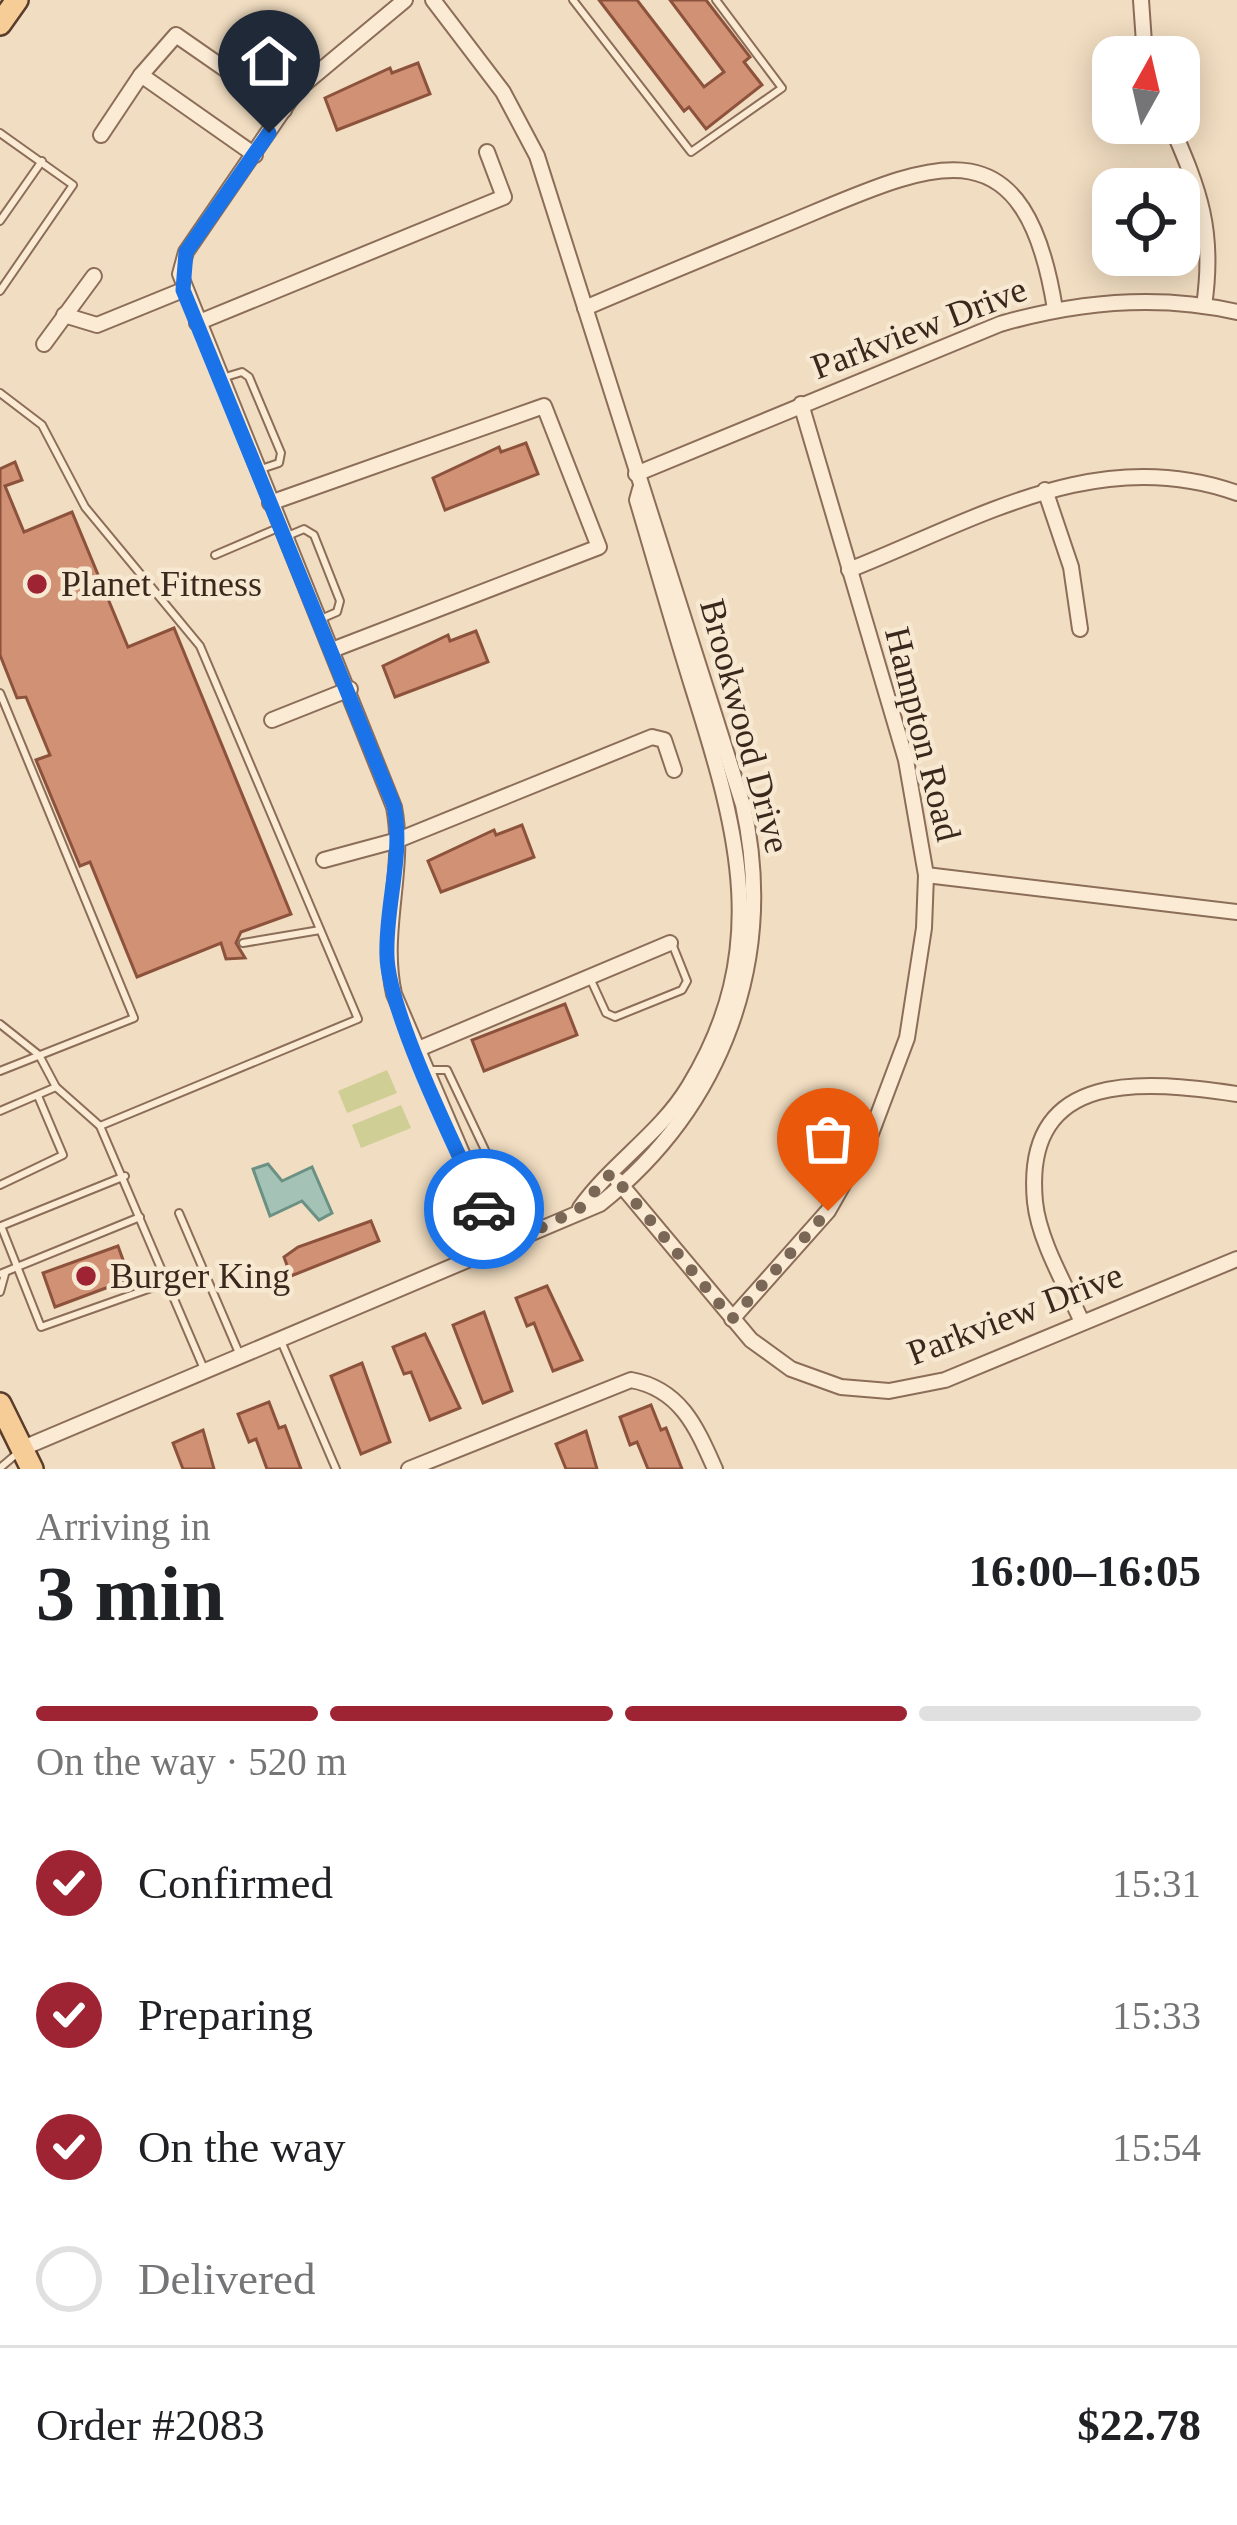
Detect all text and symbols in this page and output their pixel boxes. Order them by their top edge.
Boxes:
pin [218,10,320,133]
icon: home [236,28,302,94]
north arrow [1092,36,1200,144]
map controls [1092,36,1200,276]
button: locate [1092,168,1200,276]
street label: Parkview Drive [806,269,1032,387]
place label: Planet Fitness [61,564,262,604]
marker: Planet Fitness [24,571,50,597]
street label: Brookwood Drive [692,595,798,857]
street label: Hampton Road [877,623,969,845]
pin [777,1088,879,1211]
icon: bag [795,1106,861,1172]
courier [424,1149,544,1269]
icon: car [451,1176,517,1242]
street label: Parkview Drive [902,1255,1128,1373]
place label: Burger King [110,1256,290,1296]
marker: Burger King [73,1263,99,1289]
text: Arriving in [36,1505,210,1548]
text: 16:00–16:05 [969,1546,1201,1596]
text: 3 min [36,1550,225,1637]
text: On the way · 520 m [36,1740,347,1783]
icon: check [36,1850,102,1916]
text: Confirmed [138,1858,333,1908]
text: 15:31 [1112,1862,1201,1905]
icon: check [36,1982,102,2048]
text: Preparing [138,1990,313,2040]
text: 15:33 [1112,1994,1201,2037]
icon: check [36,2114,102,2180]
text: On the way [138,2122,345,2172]
text: 15:54 [1112,2126,1201,2169]
text: Delivered [138,2254,315,2304]
text: Order #2083 [36,2400,265,2450]
text: $22.78 [1077,2400,1201,2450]

